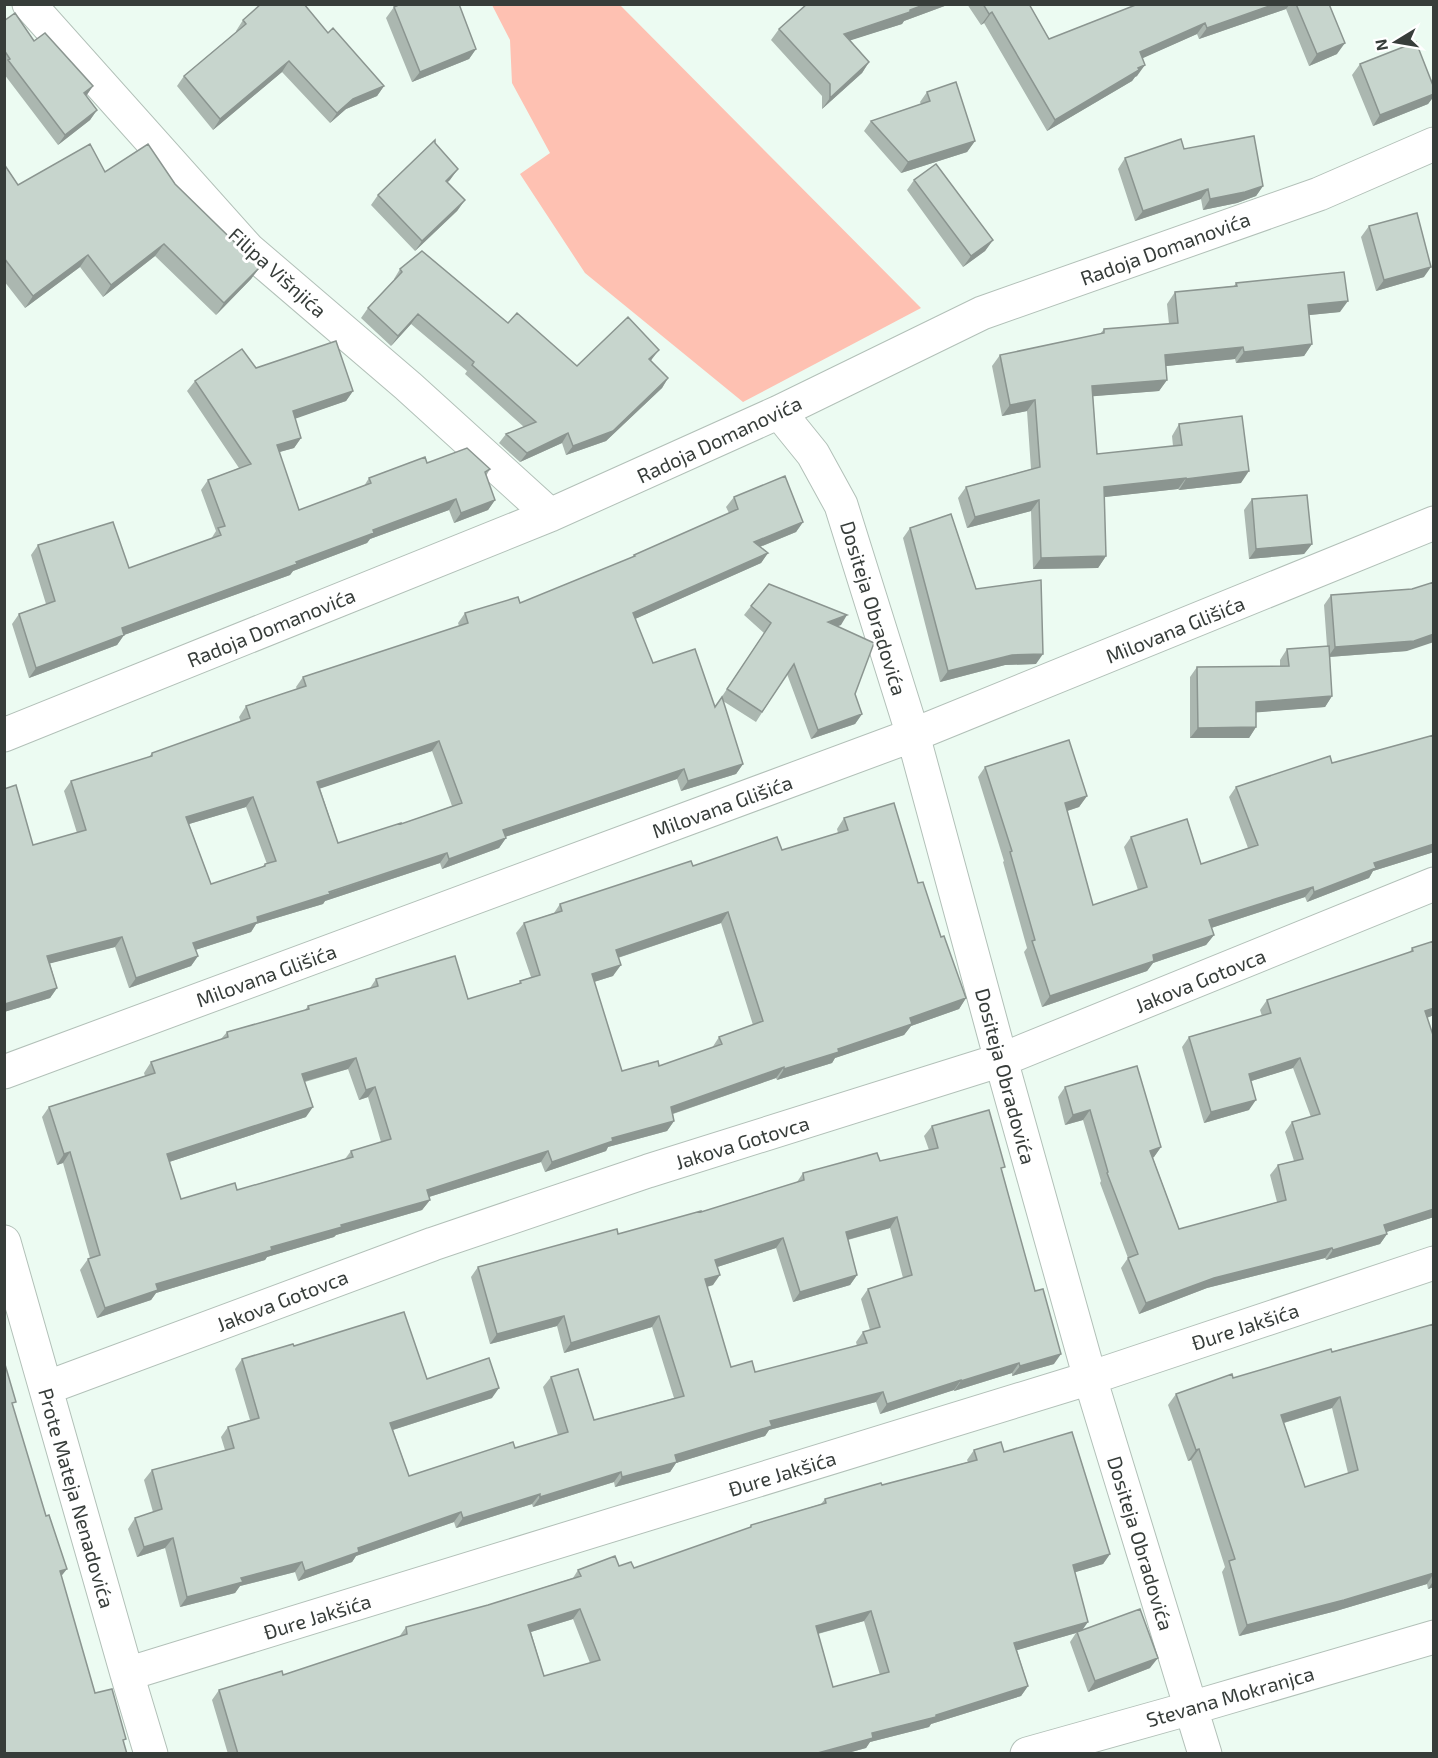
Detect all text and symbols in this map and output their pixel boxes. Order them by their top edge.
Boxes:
north arrow [1366,12,1426,72]
text: N [1370,37,1391,52]
street label: Radoja Domanovića [1077,206,1253,290]
street label: Filipa Višnjića [224,222,332,322]
street label: Radoja Domanovića [633,390,805,488]
street label: Dositeja Obradovića [836,518,912,698]
street label: Radoja Domanovića [184,582,358,672]
street label: Milovana Glišića [1102,590,1248,668]
street label: Milovana Glišića [649,769,795,843]
street label: Milovana Glišića [193,938,339,1012]
street label: Jakova Gotovca [1131,943,1269,1017]
street label: Dositeja Obradovića [971,985,1041,1167]
street label: Jakova Gotovca [672,1110,812,1174]
street label: Jakova Gotovca [213,1264,351,1336]
street label: Đure Jakšića [1188,1297,1302,1355]
street label: Prote Mateja Nenadovića [34,1385,120,1611]
street label: Đure Jakšića [725,1445,839,1501]
street label: Dositeja Obradovića [1103,1453,1179,1633]
street label: Đure Jakšića [260,1588,374,1644]
street label: Stevana Mokranjca [1143,1661,1317,1731]

